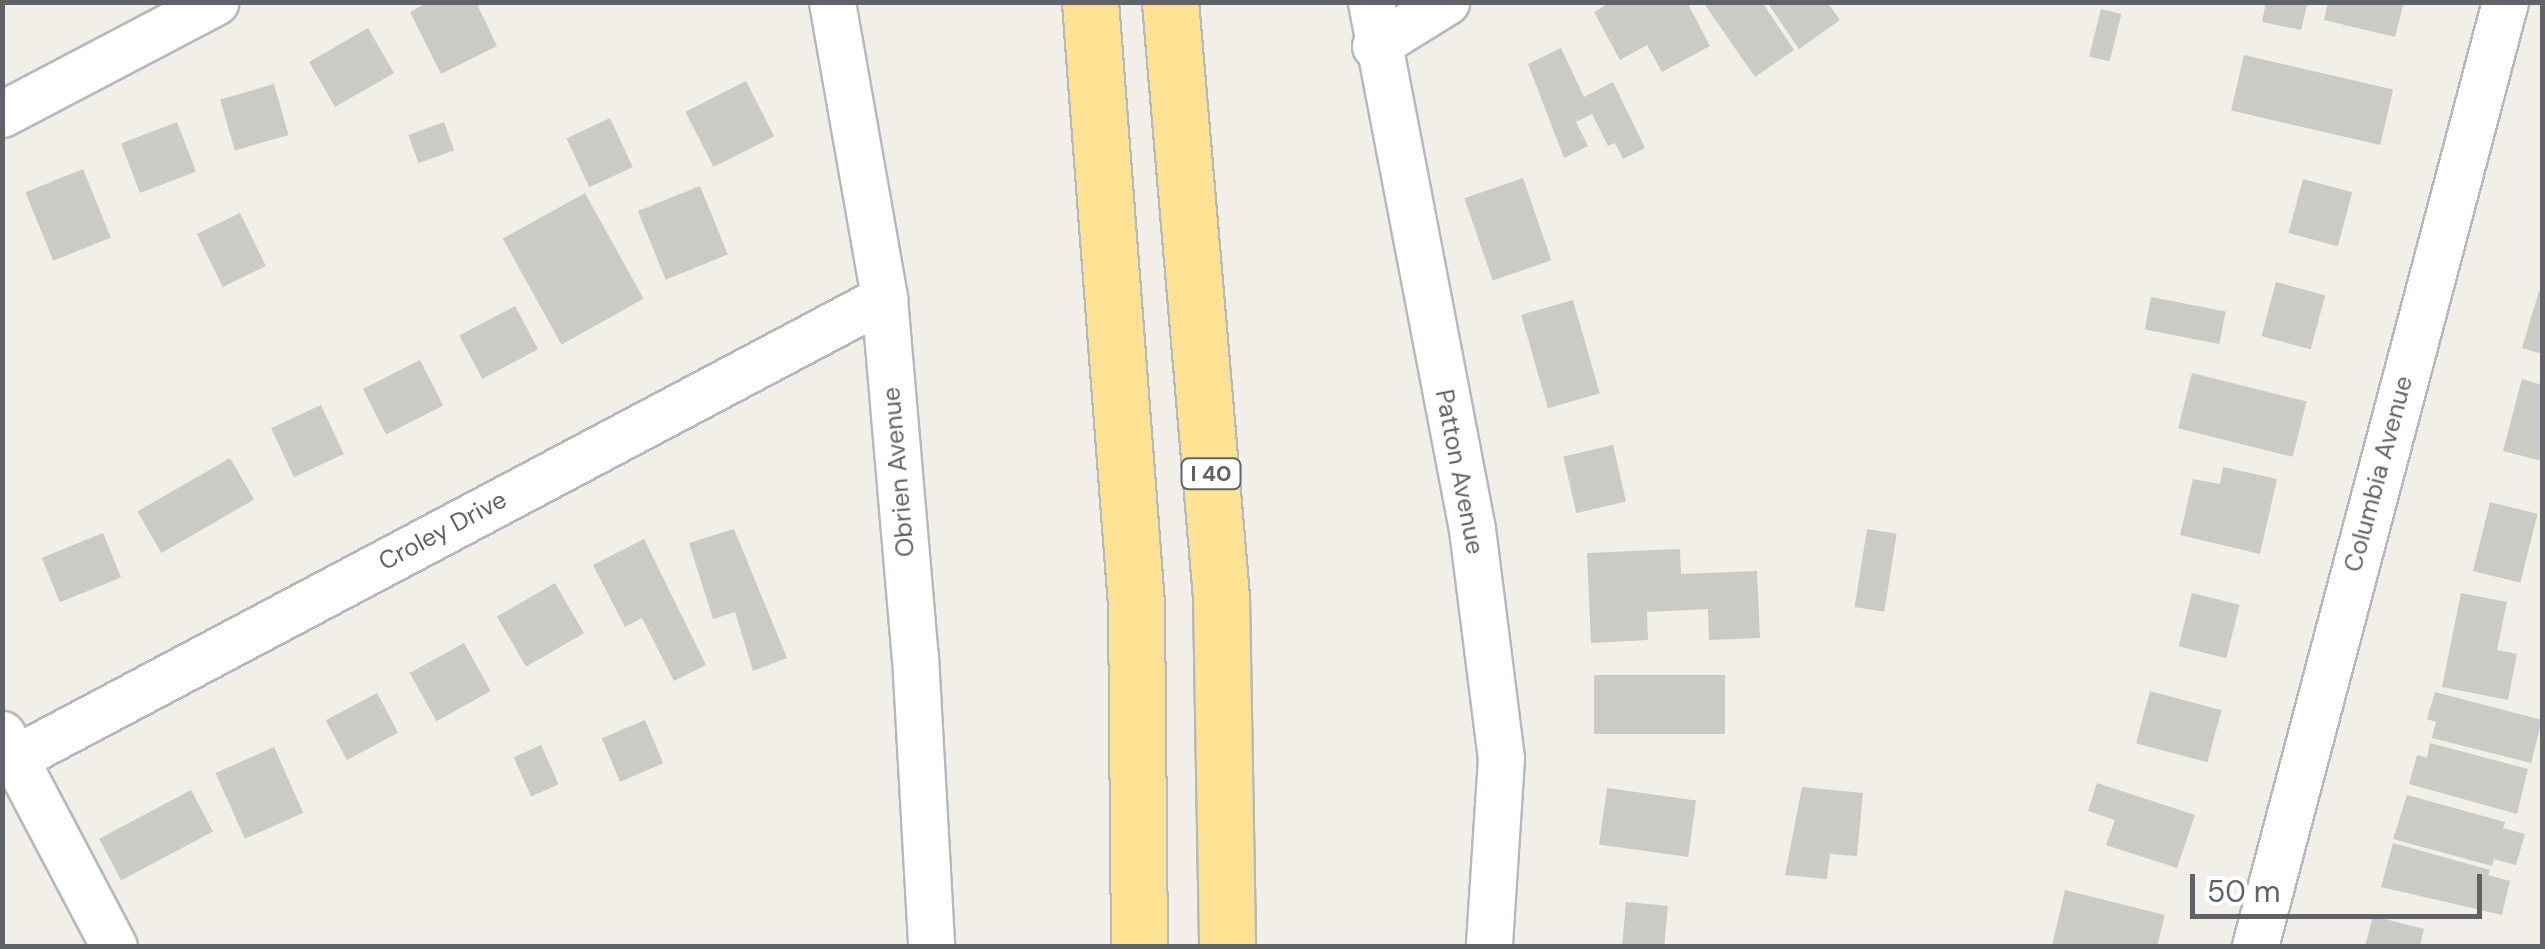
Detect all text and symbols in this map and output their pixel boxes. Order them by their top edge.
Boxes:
street label: Columbia Avenue [2338,373,2420,575]
street label: Obrien Avenue [877,386,921,558]
street label: Patton Avenue [1428,387,1490,557]
road number: I 40 [1178,457,1244,491]
street label: Croley Drive [374,485,512,577]
scale bar [2195,854,2488,916]
text: 50 m [2207,872,2281,911]

